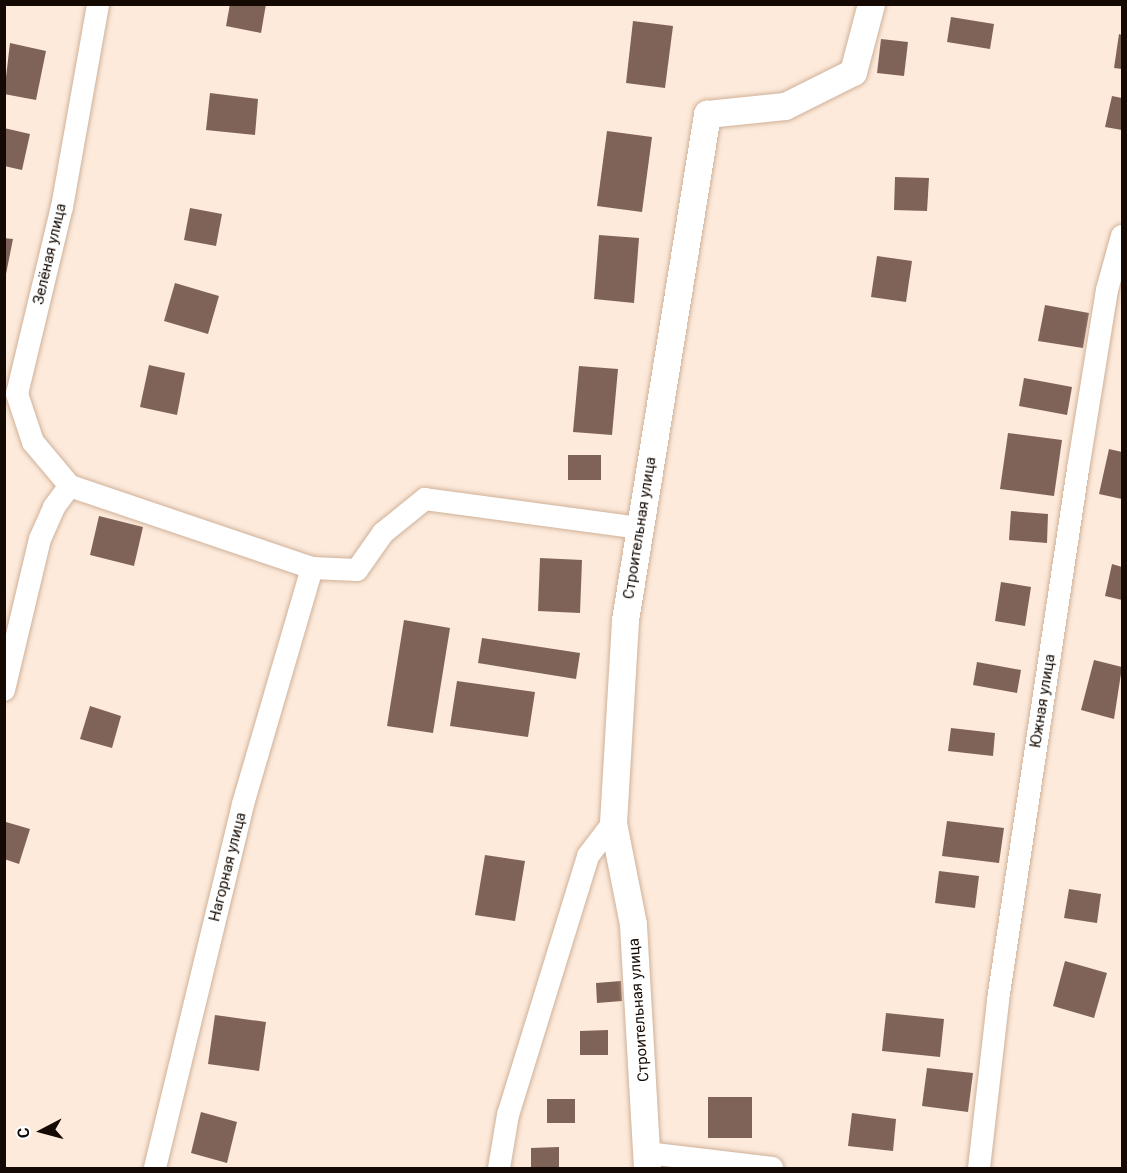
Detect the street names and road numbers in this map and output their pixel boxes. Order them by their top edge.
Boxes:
street label: Зелёная улица [30,202,70,306]
street label: Строительная улица [620,456,660,600]
street label: Южная улица [1027,653,1059,749]
street label: Нагорная улица [206,811,250,923]
street label: Строительная улица [625,938,653,1082]

